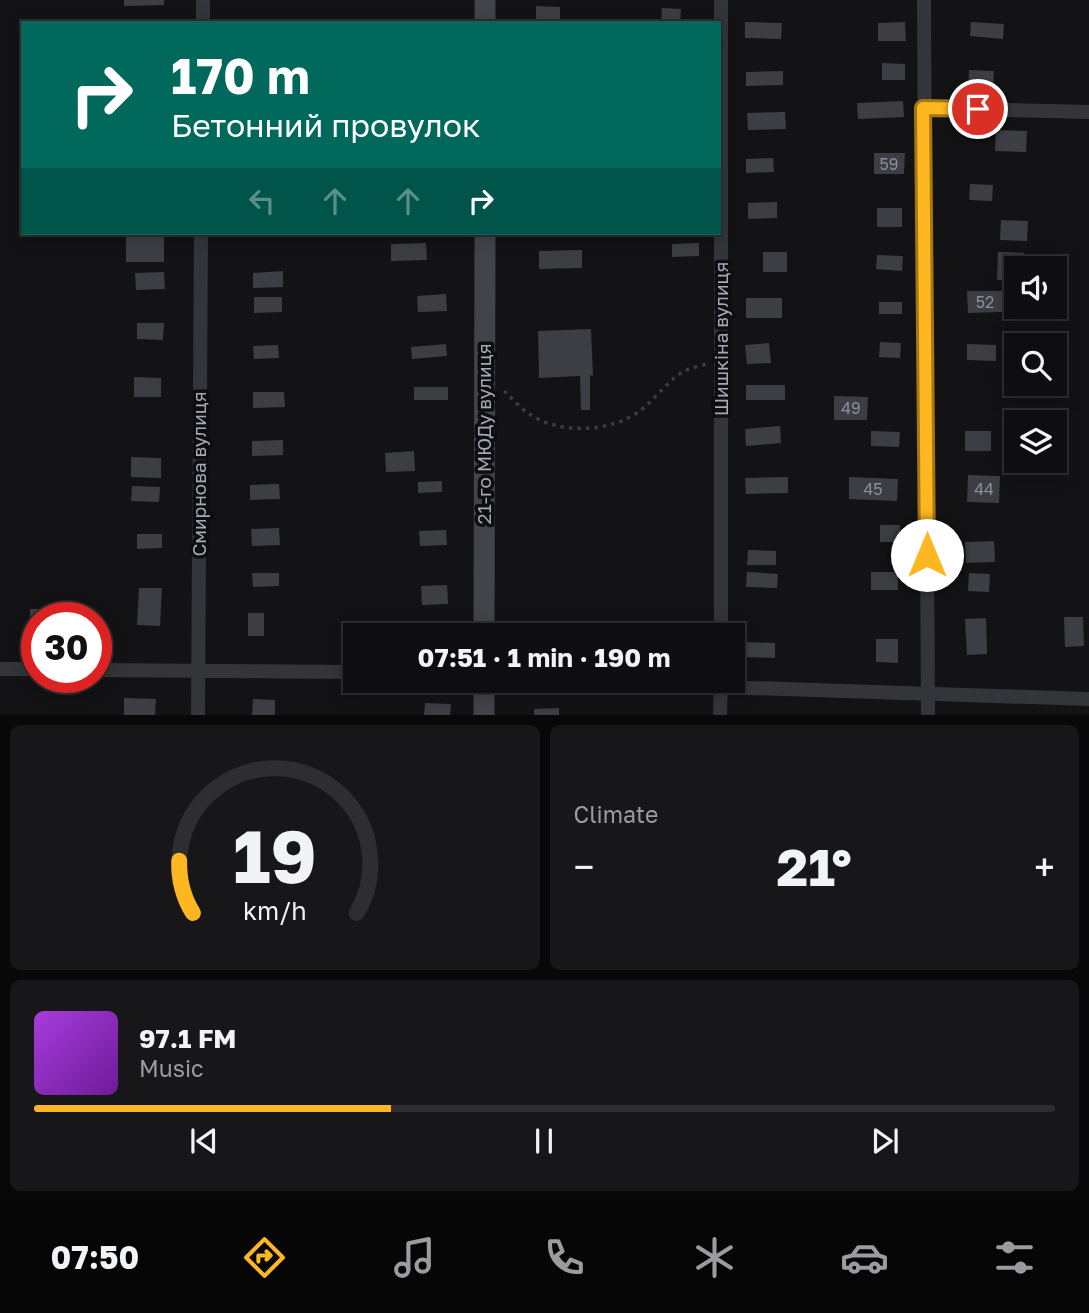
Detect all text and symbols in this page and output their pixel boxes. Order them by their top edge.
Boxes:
text: 170 m [171,46,310,105]
icon: right [56,49,147,140]
pin [948,79,1008,139]
icon: arrive [959,90,997,128]
text: Бетонний провулок [171,106,480,144]
house number: 59 [880,154,898,174]
icon: left [243,182,281,220]
icon: ahead [316,182,354,220]
icon: ahead [389,182,427,220]
icon: right [462,182,500,220]
map controls [1004,256,1067,473]
button: sound [1004,256,1067,319]
street label: Шишкіна вулиця [709,262,732,416]
house number: 52 [976,292,994,312]
button: search [1004,333,1067,396]
street label: 21-го МЮДу вулиця [472,344,495,524]
street label: Смирнова вулиця [187,391,210,557]
house number: 49 [841,398,861,418]
button: layers [1004,410,1067,473]
house number: 45 [863,479,883,499]
house number: 44 [974,479,994,499]
position arrow [890,518,964,592]
speed limit sign: 30 [21,602,112,693]
text: 07:51 · 1 min · 190 m [418,642,670,673]
text: Climate [574,800,658,828]
text: 19 [233,813,317,900]
text: 21° [777,835,852,897]
text: − [574,844,594,889]
text: + [1034,844,1055,889]
text: km/h [243,895,307,926]
text: 97.1 FM [139,1023,237,1054]
text: Music [139,1054,204,1082]
icon: previous [185,1122,223,1160]
icon: pause [525,1122,563,1160]
icon: next [866,1122,904,1160]
icon: directions [240,1233,289,1282]
icon: music [390,1233,439,1282]
icon: phone [540,1233,589,1282]
icon: climate [690,1233,739,1282]
icon: car [840,1233,889,1282]
icon: filters [990,1233,1039,1282]
text: 07:50 [50,1238,139,1276]

